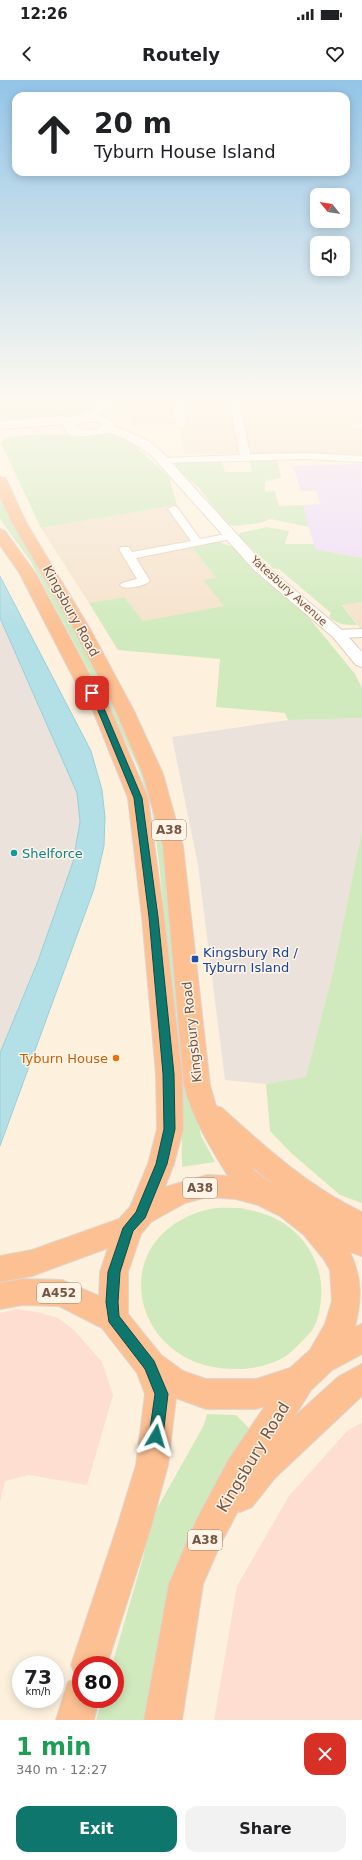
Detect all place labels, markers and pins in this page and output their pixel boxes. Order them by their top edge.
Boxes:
pin [75,676,109,710]
place label: Shelforce [22,846,83,861]
marker: Shelforce [9,848,19,858]
place label: Kingsbury Rd / Tyburn Island [202,945,298,975]
marker: Kingsbury Rd / Tyburn Island [190,954,200,964]
place label: Tyburn House [19,1051,108,1066]
marker: Tyburn House [111,1053,121,1063]

